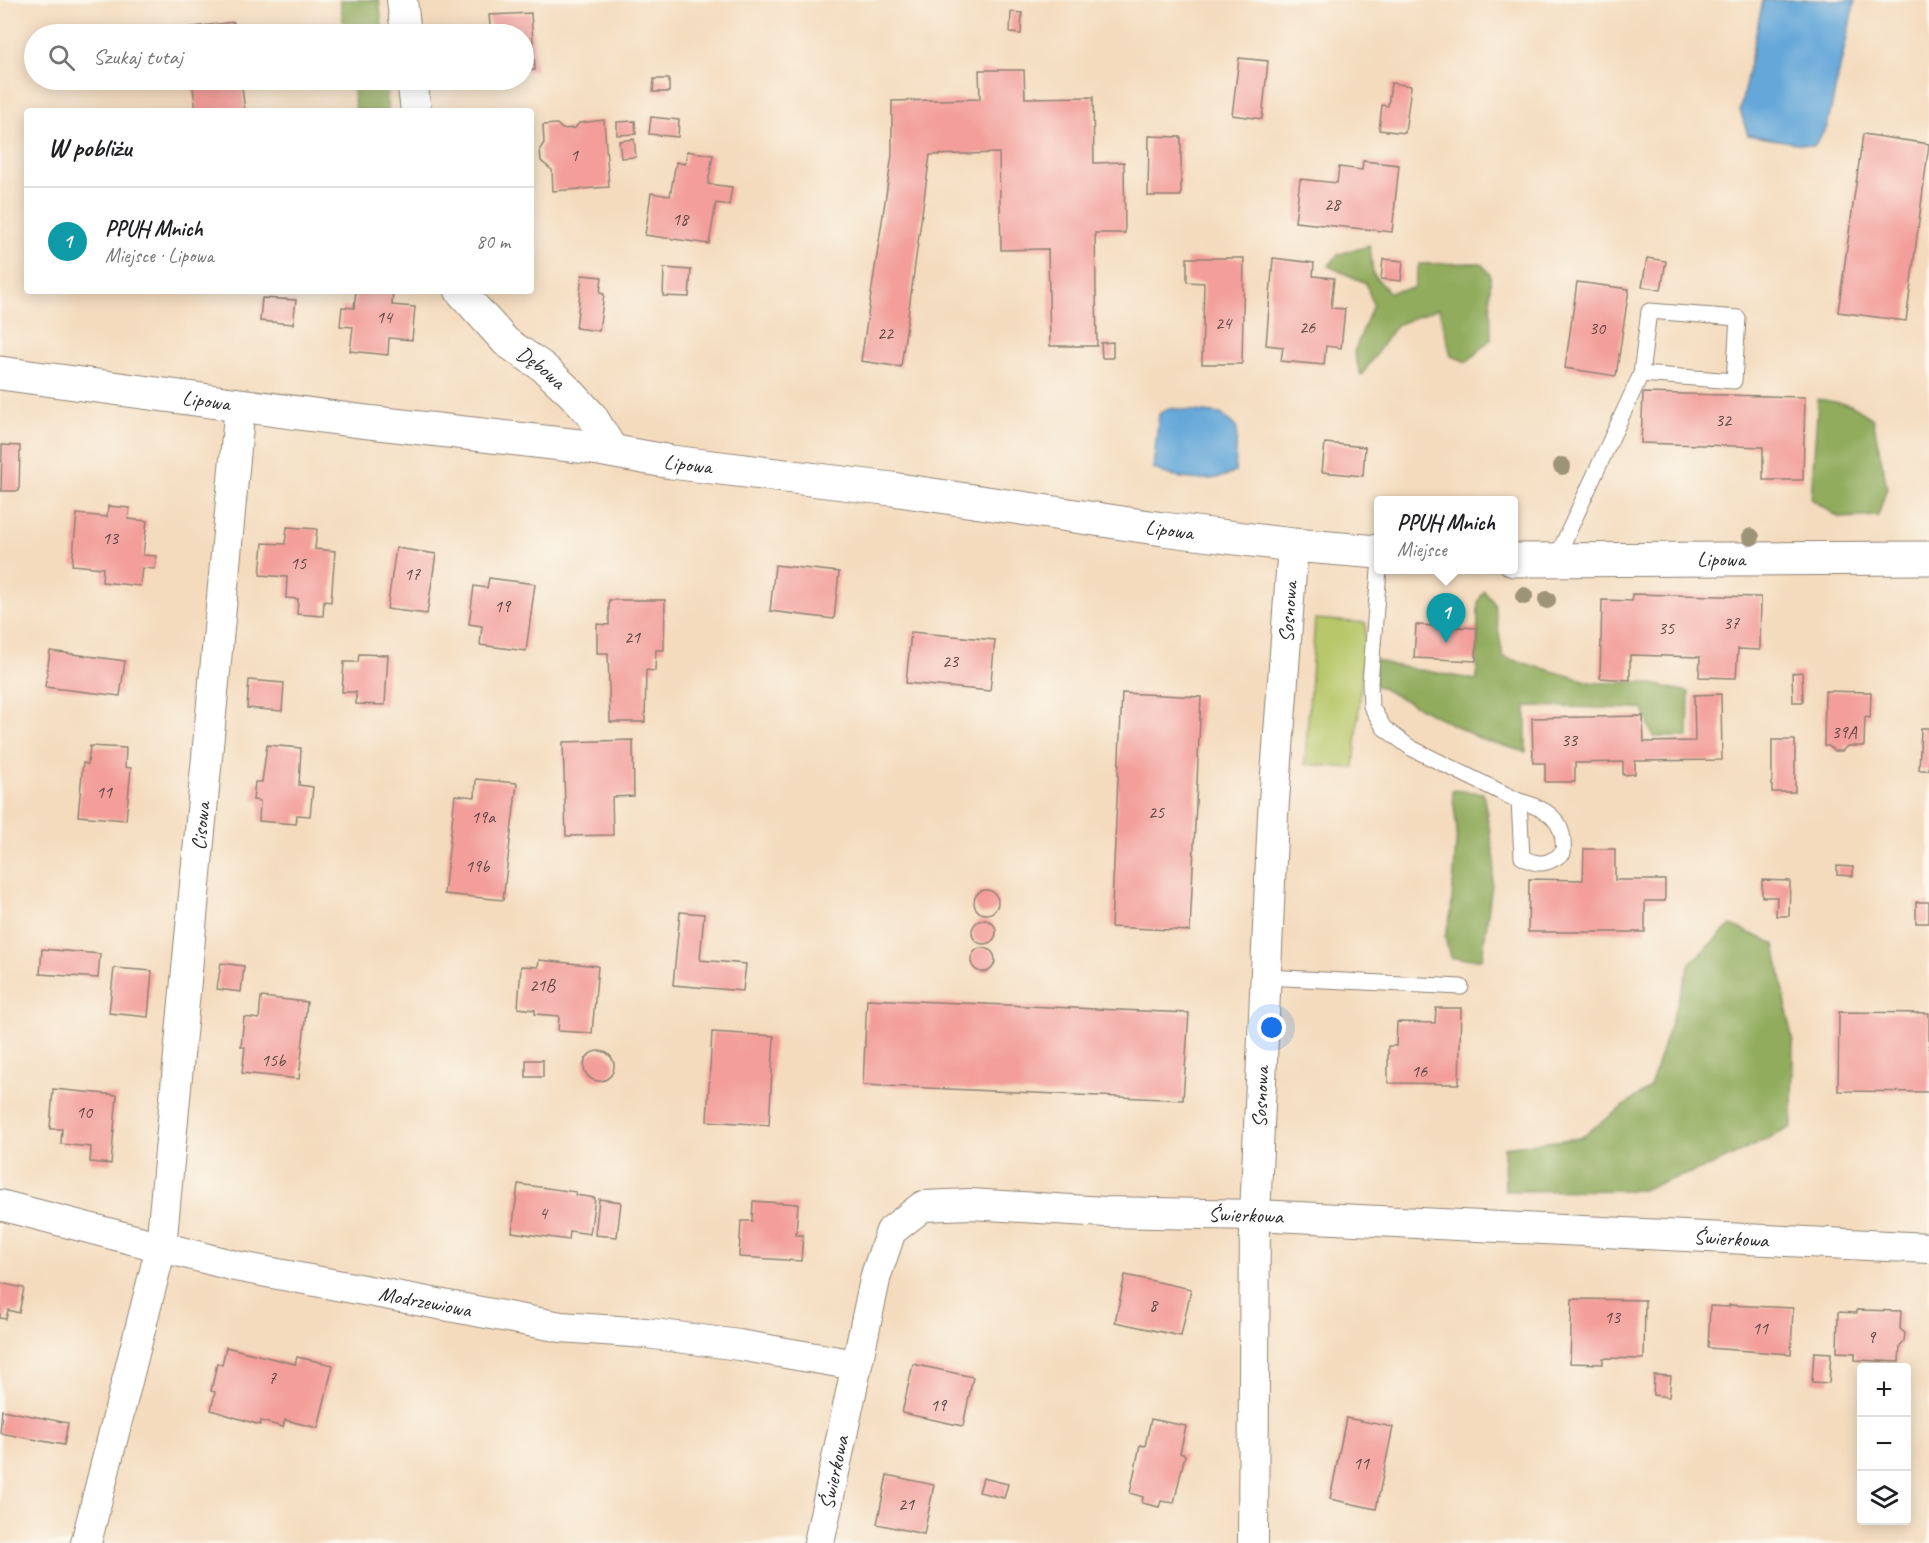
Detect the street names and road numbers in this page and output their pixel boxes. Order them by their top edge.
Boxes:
street label: Dębowa [512,340,572,395]
street label: Lipowa [181,385,234,417]
street label: Lipowa [662,448,716,480]
street label: Lipowa [1144,514,1197,546]
street label: Lipowa [1697,546,1747,572]
street label: Sosnowa [1273,578,1303,643]
street label: Cisowa [185,799,216,851]
street label: Sosnowa [1246,1064,1275,1128]
street label: Świerkowa [1208,1201,1285,1229]
street label: Świerkowa [1693,1223,1771,1253]
street label: Modrzewiowa [377,1280,475,1323]
street label: Świerkowa [813,1432,855,1512]

